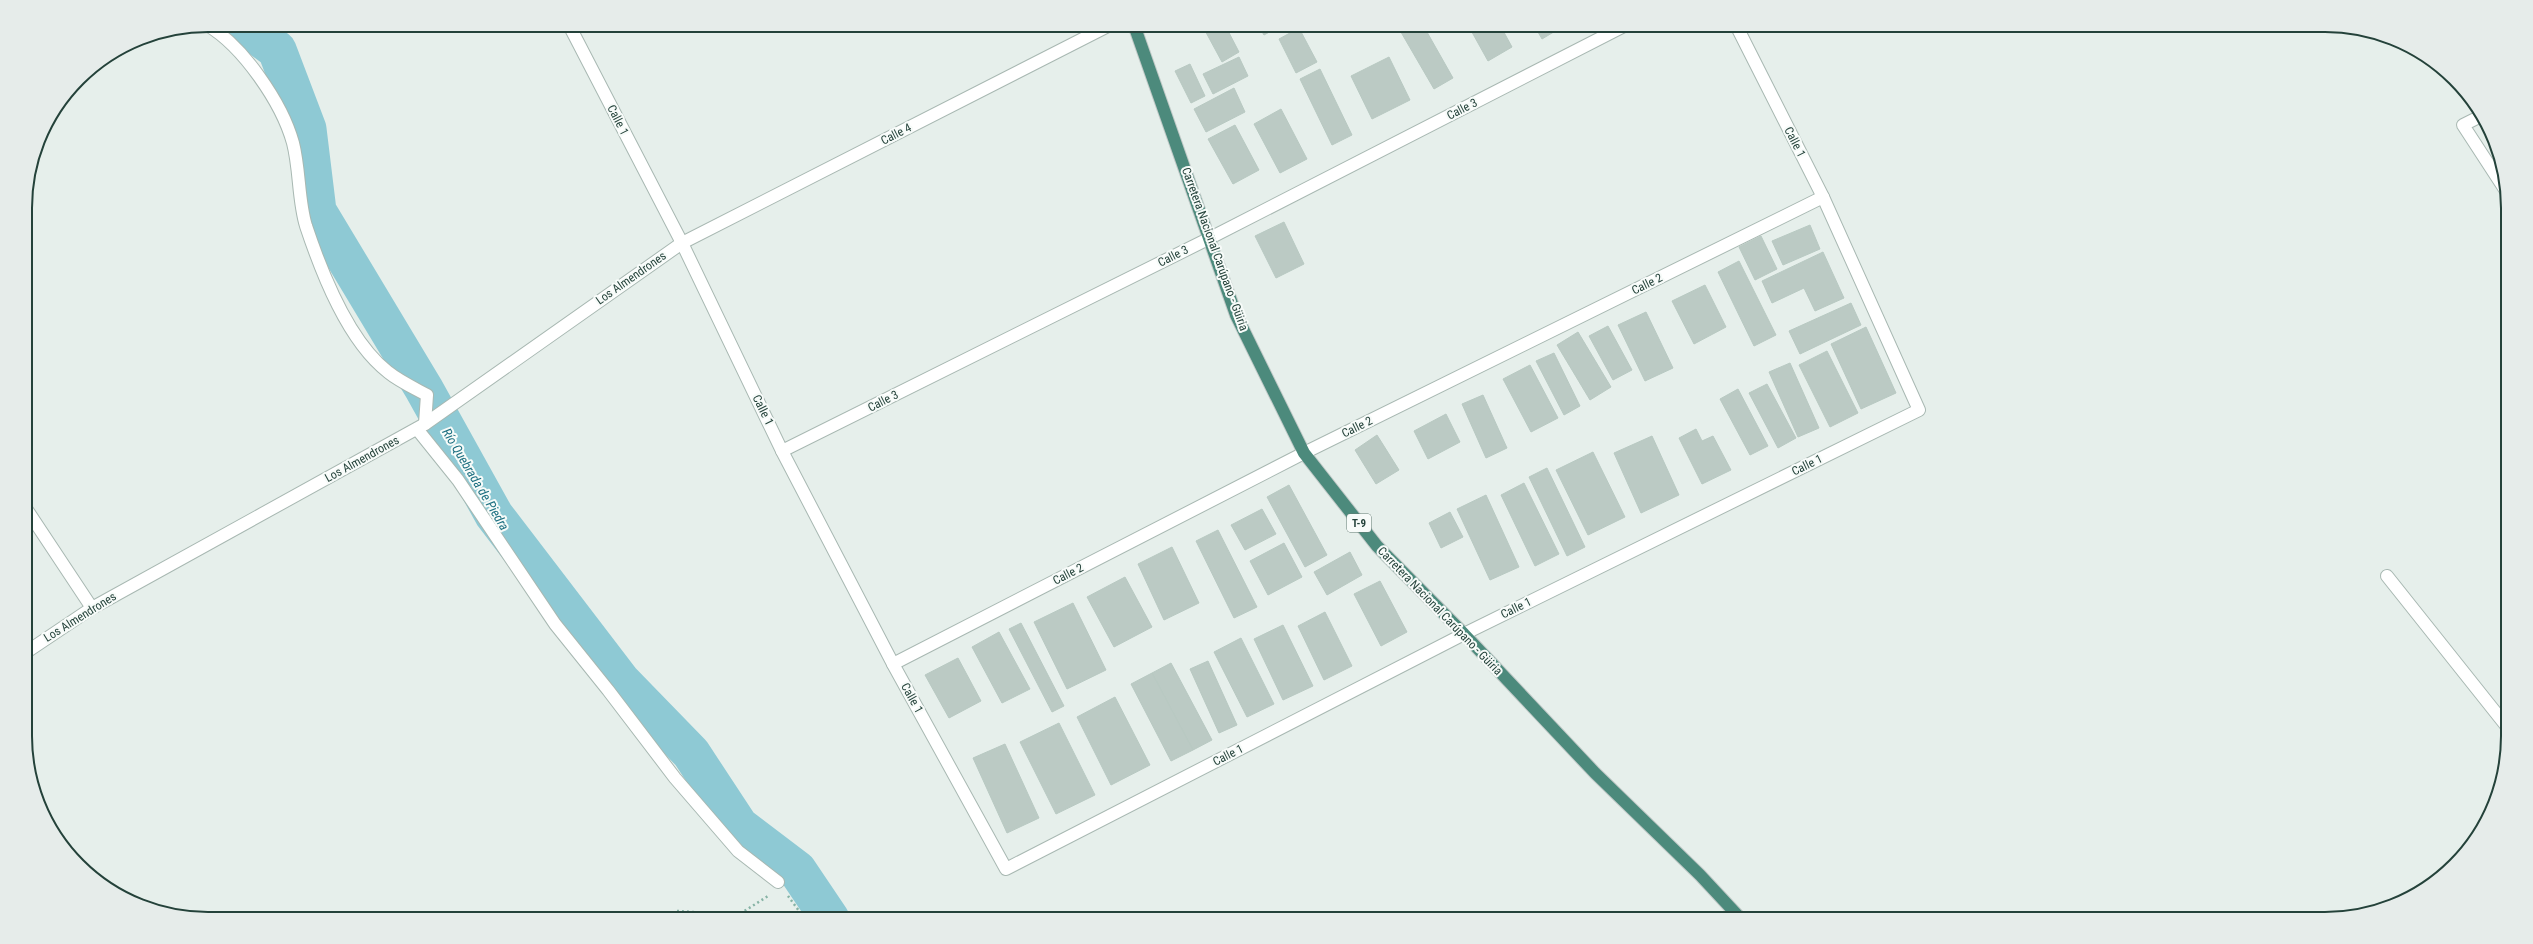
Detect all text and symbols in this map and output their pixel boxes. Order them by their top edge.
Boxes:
street label: Calle 3 [1444,95,1480,123]
street label: Calle 1 [604,102,632,138]
street label: Calle 4 [878,120,914,148]
street label: Calle 1 [1781,124,1809,160]
street label: Carretera Nacional Carúpano - Güiria [1179,165,1251,333]
street label: Calle 3 [1155,242,1191,270]
street label: Los Almendrones [593,249,669,307]
street label: Calle 2 [1629,271,1665,297]
street label: Calle 3 [865,387,901,415]
street label: Calle 1 [750,392,776,428]
street label: Calle 2 [1339,414,1375,440]
water label: Río Quebrada de Piedra [439,425,512,533]
street label: Los Almendrones [323,433,401,485]
street label: Calle 1 [1789,452,1825,478]
road number: T-9 [1347,514,1371,532]
street label: Carretera Nacional Carúpano - Güiria [1375,544,1505,678]
street label: Calle 2 [1050,560,1086,588]
street label: Los Almendrones [41,589,119,645]
street label: Calle 1 [1498,595,1534,621]
street label: Calle 1 [898,680,926,716]
street label: Calle 1 [1210,741,1246,769]

